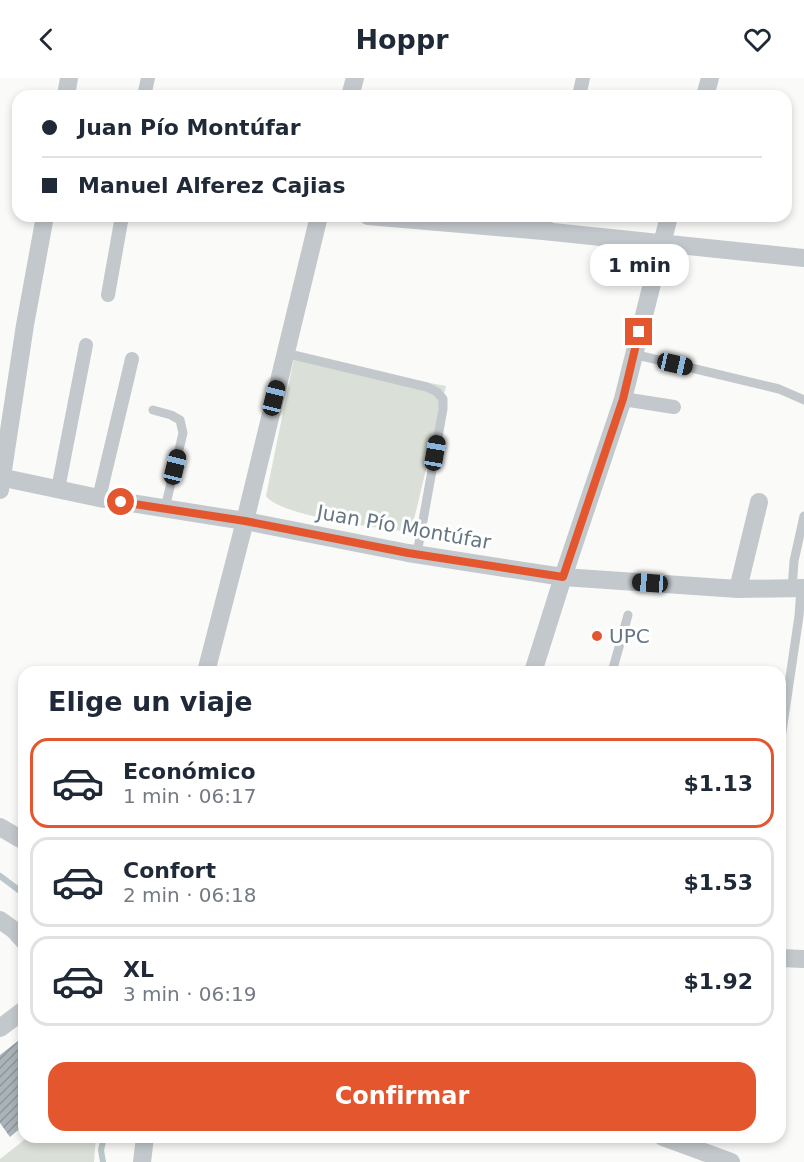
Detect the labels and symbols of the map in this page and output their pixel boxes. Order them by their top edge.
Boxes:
callout: 1 min [590,245,688,287]
route end [625,318,652,345]
car [655,351,695,377]
car [261,378,287,418]
car [423,434,447,472]
car [162,447,188,487]
route start [107,488,134,515]
street label: Juan Pío Montúfar [313,500,494,554]
car [631,573,669,593]
place label: UPC [609,624,650,648]
marker: UPC [590,629,604,643]

